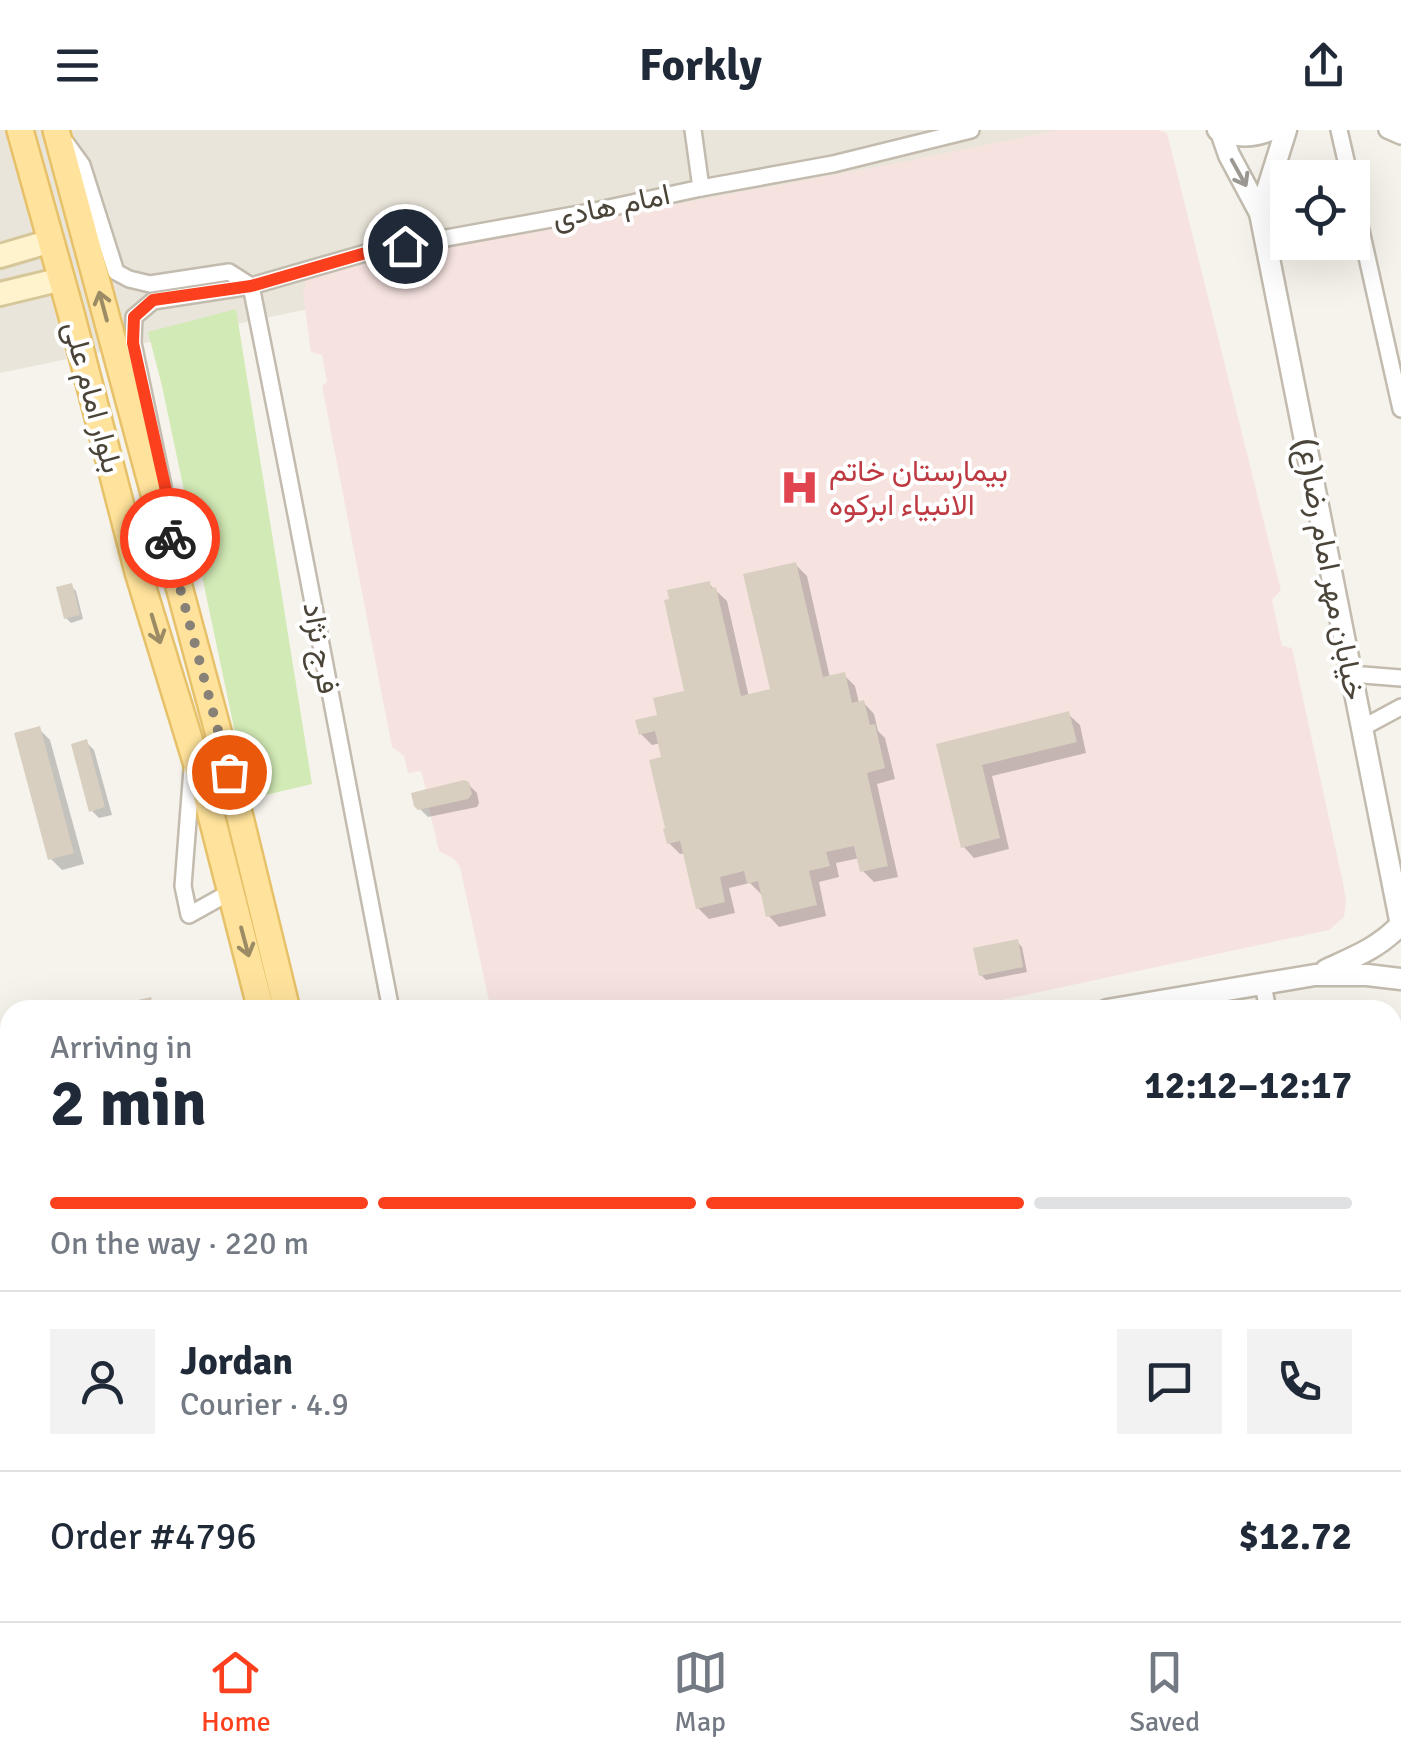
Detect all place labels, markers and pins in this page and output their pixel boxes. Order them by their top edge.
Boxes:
pin [363,204,448,289]
place label: بیمارستان خاتم الانبیاء ابرکوه [829,453,1008,524]
hospital icon: بیمارستان خاتم الانبیاء ابرکوه [778,467,820,509]
pin [187,730,272,815]

